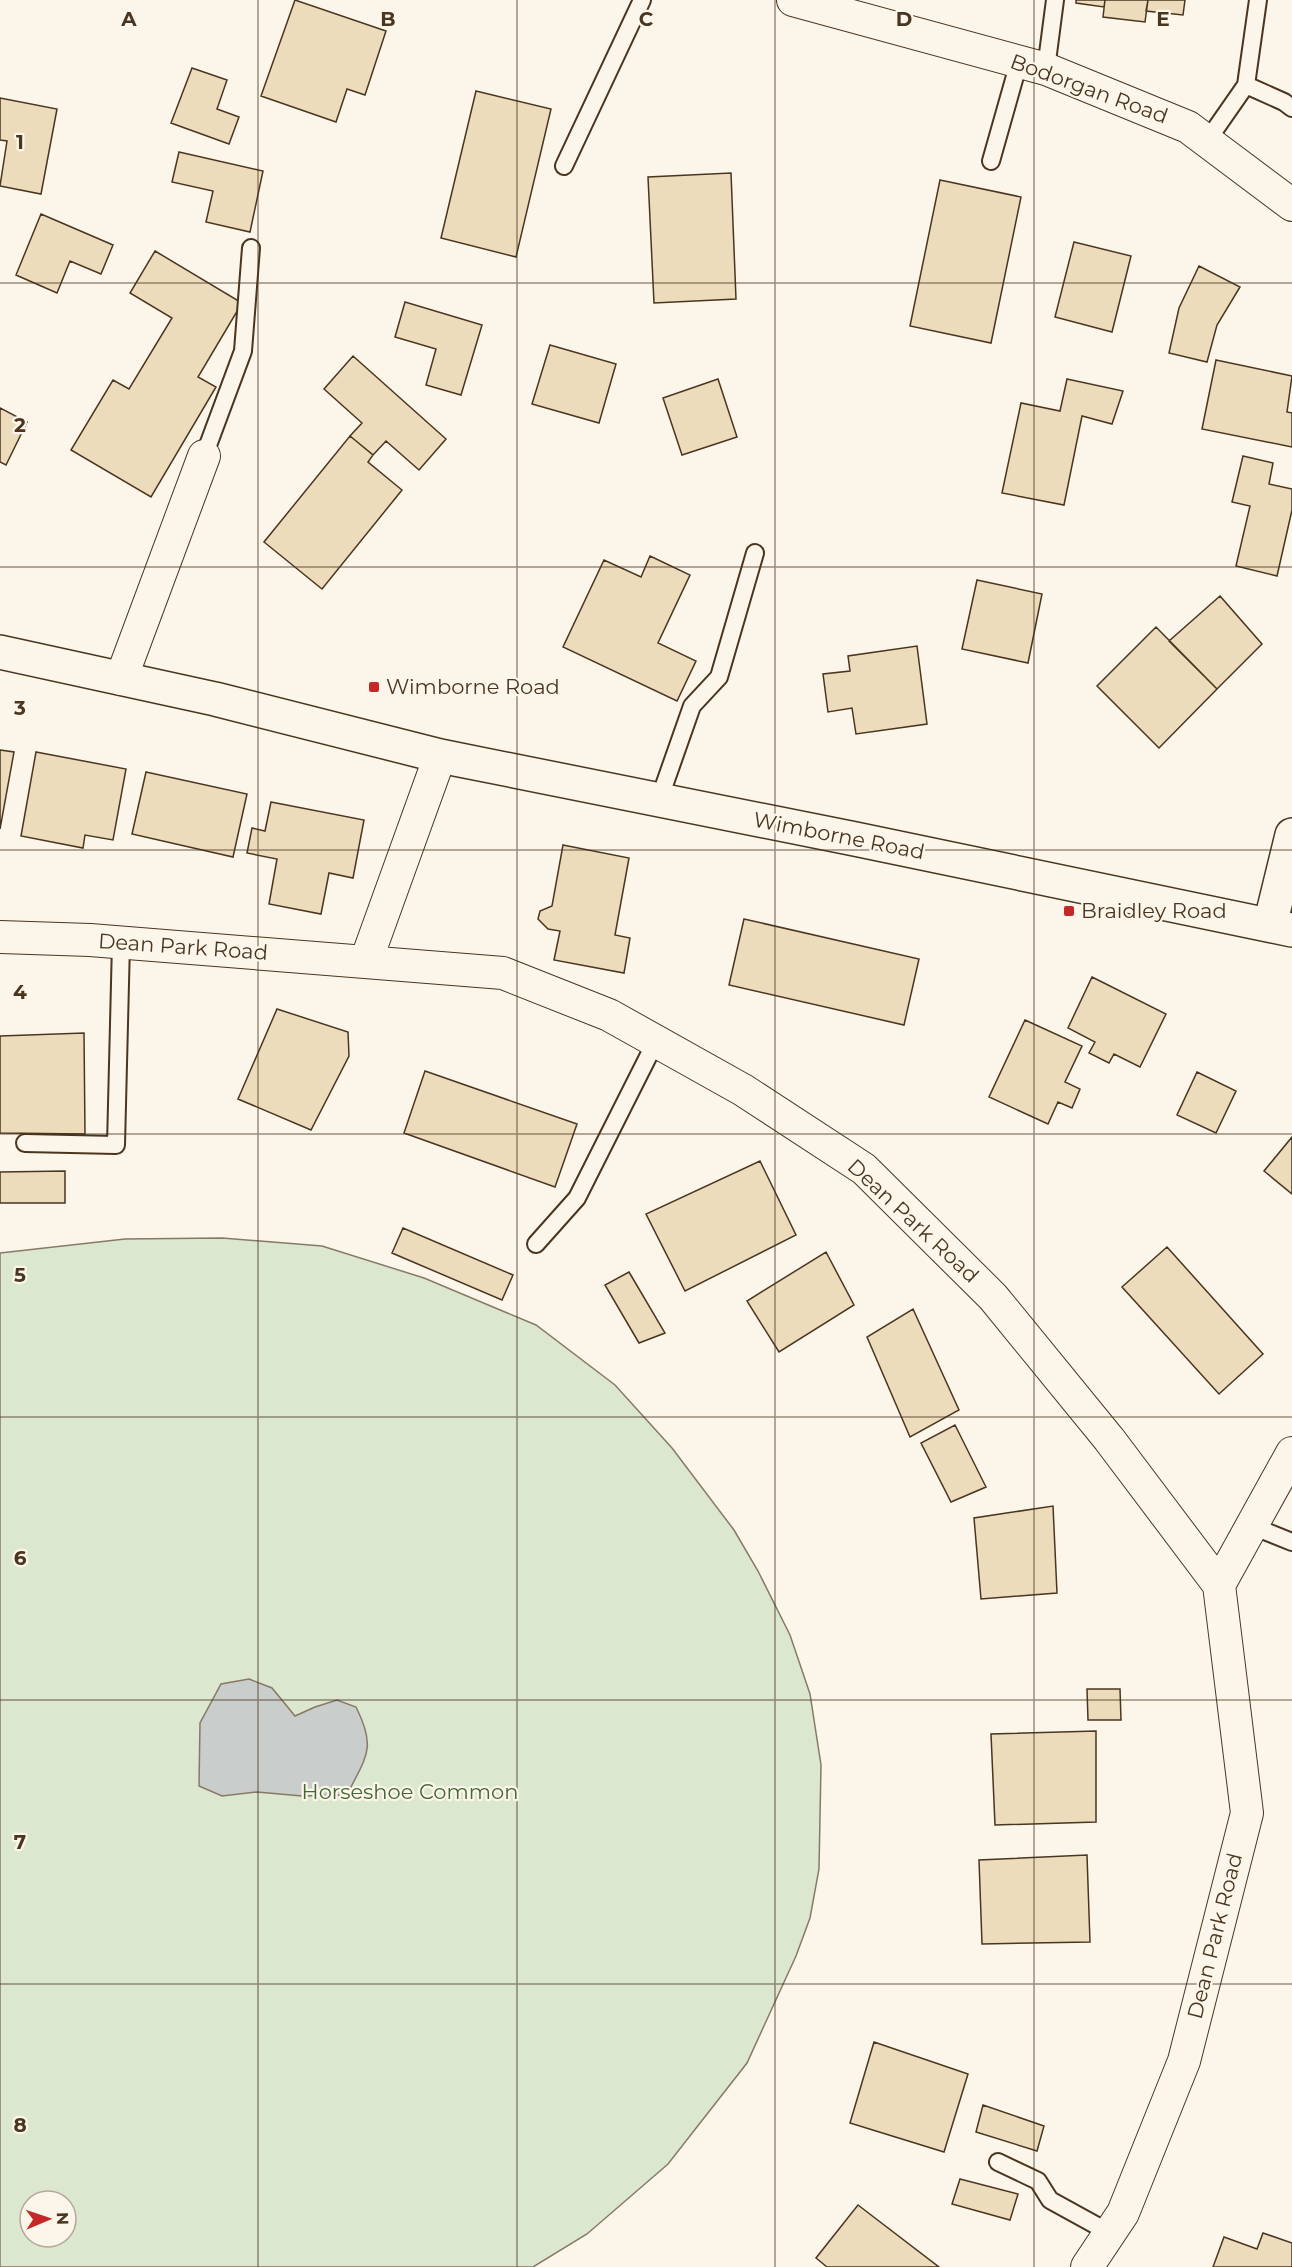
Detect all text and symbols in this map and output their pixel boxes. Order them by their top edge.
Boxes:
text: A [120,7,137,31]
text: B [380,7,396,31]
text: C [639,7,654,31]
text: D [896,7,912,31]
text: E [1156,7,1170,31]
street label: Bodorgan Road [1007,48,1171,129]
text: 1 [16,130,24,154]
text: 2 [14,413,26,437]
place label: Wimborne Road [386,674,560,699]
marker: Wimborne Road [367,680,381,694]
text: 3 [13,696,26,720]
street label: Wimborne Road [751,807,927,864]
place label: Braidley Road [1081,898,1227,923]
marker: Braidley Road [1062,904,1076,918]
street label: Dean Park Road [97,928,269,965]
text: 4 [13,980,27,1004]
street label: Dean Park Road [843,1153,984,1288]
text: 5 [14,1263,26,1287]
text: 6 [14,1546,27,1570]
park label: Horseshoe Common [302,1779,518,1804]
text: 7 [14,1830,26,1854]
street label: Dean Park Road [1182,1850,1247,2021]
text: 8 [13,2113,27,2137]
north arrow [18,2189,78,2249]
text: N [53,2212,72,2225]

